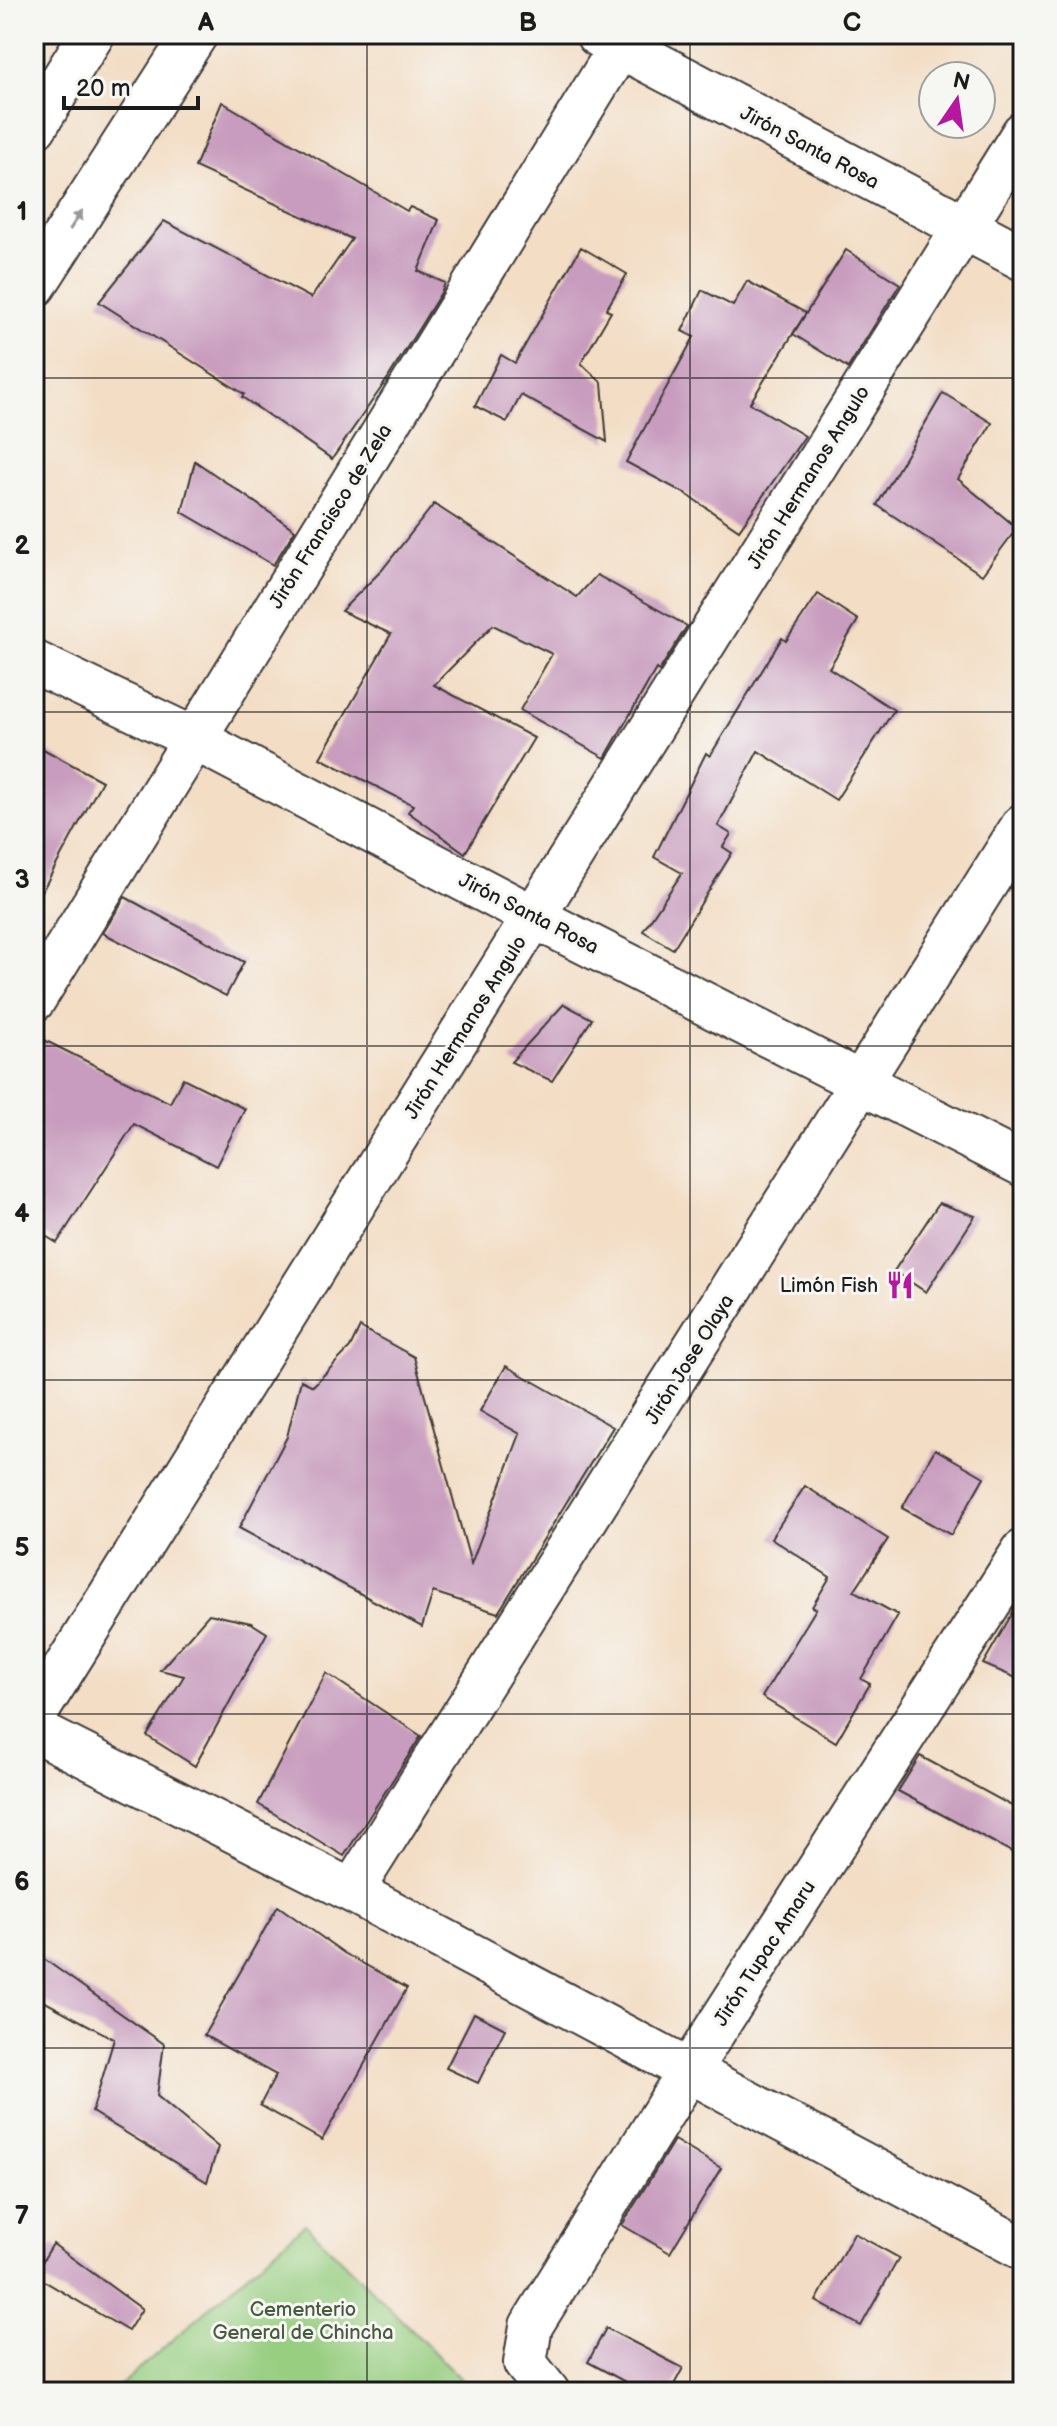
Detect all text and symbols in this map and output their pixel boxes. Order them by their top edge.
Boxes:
text: A [197,8,214,39]
text: B [519,8,537,39]
text: C [843,8,861,39]
scale bar [64,60,198,110]
north arrow [917,60,997,140]
text: N [950,67,972,97]
text: 20 m [76,74,131,103]
street label: Jirón Santa Rosa [736,101,883,195]
text: 1 [17,197,27,228]
one-way arrow [69,209,84,230]
street label: Jirón Hermanos Angulo [743,381,875,574]
street label: Jirón Francisco de Zela [264,420,397,613]
text: 2 [14,531,30,562]
text: 3 [14,865,30,896]
street label: Jirón Santa Rosa [455,868,602,959]
street label: Jirón Hermanos Angulo [400,931,532,1124]
text: 4 [14,1199,30,1230]
restaurant icon: Limón Fish [885,1270,915,1300]
place label: Limón Fish [780,1274,878,1298]
street label: Jirón Jose Olaya [640,1290,739,1429]
text: 5 [14,1533,30,1564]
text: 6 [14,1867,30,1898]
street label: Jirón Tupac Amaru [709,1876,821,2031]
text: 7 [15,2201,29,2232]
park label: Cementerio General de Chincha [213,2298,393,2345]

